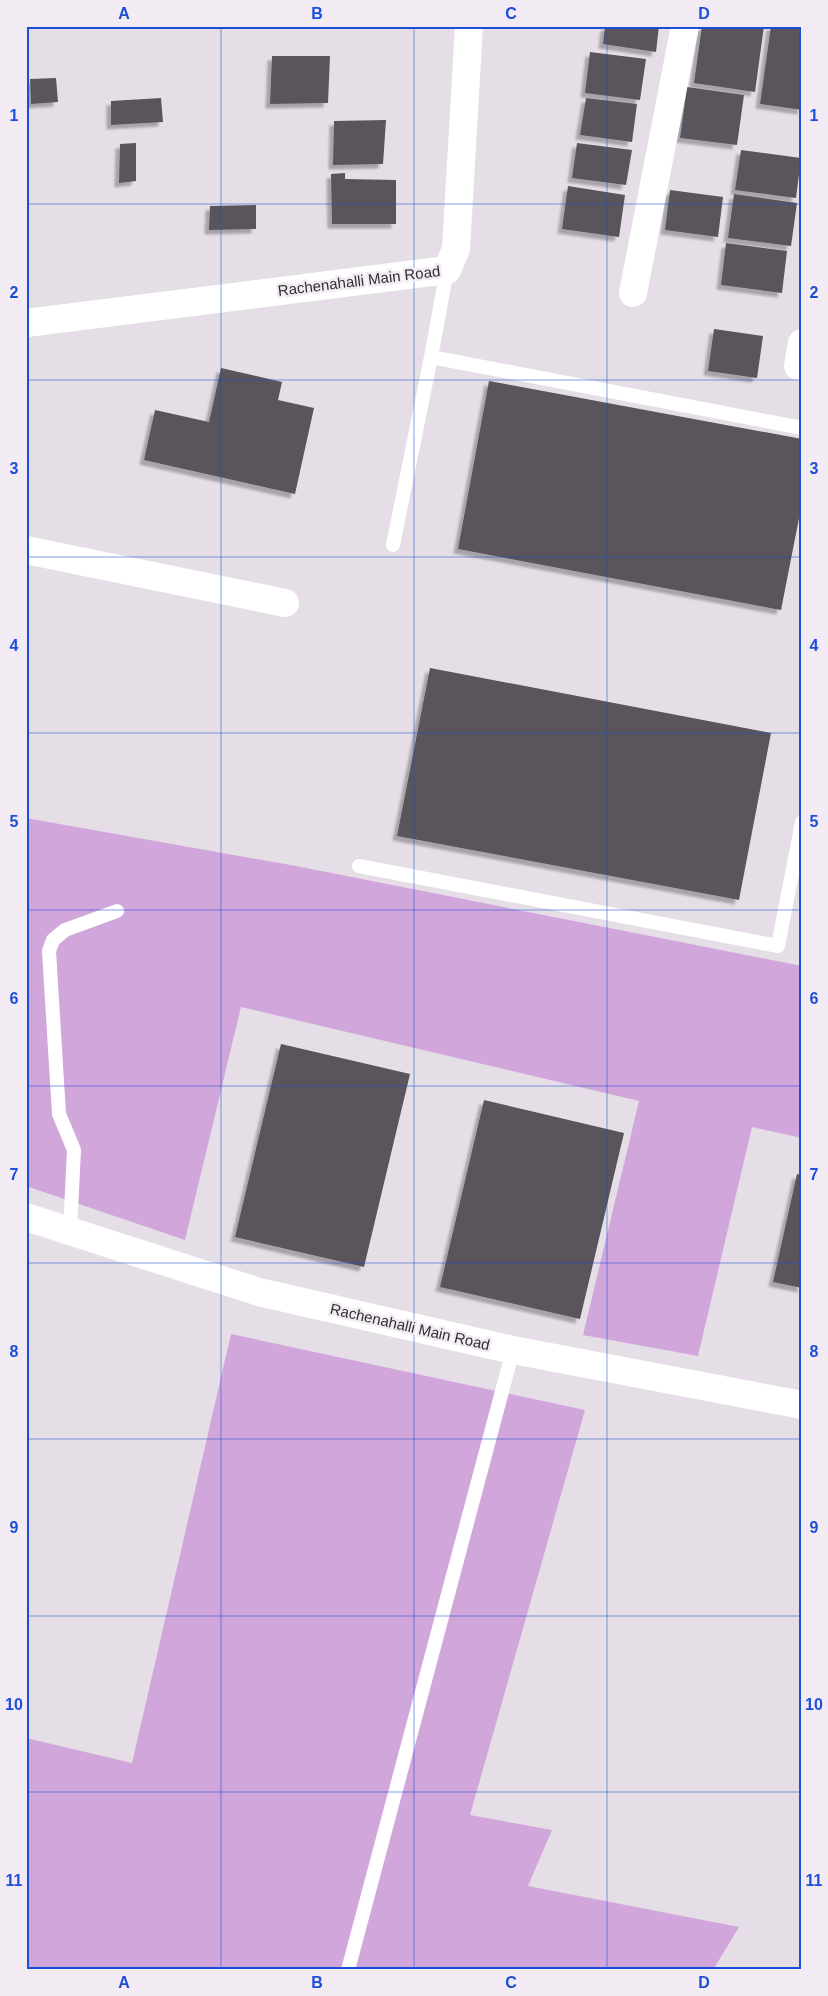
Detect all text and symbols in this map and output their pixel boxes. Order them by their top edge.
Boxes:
text: A [118,5,130,22]
text: B [311,5,323,22]
text: C [505,5,517,22]
text: D [698,5,710,22]
text: 1 [10,107,19,124]
text: 1 [810,107,819,124]
street label: Rachenahalli Main Road [277,262,441,299]
text: 2 [10,284,19,301]
text: 2 [810,284,819,301]
text: 3 [10,460,19,477]
text: 3 [810,460,819,477]
text: 4 [10,637,19,654]
text: 4 [810,637,819,654]
text: 5 [10,813,19,830]
text: 5 [810,813,819,830]
text: 6 [10,990,19,1007]
text: 6 [810,990,819,1007]
text: 7 [10,1166,19,1183]
text: 7 [810,1166,819,1183]
street label: Rachenahalli Main Road [329,1300,492,1353]
text: 8 [10,1343,19,1360]
text: 8 [810,1343,819,1360]
text: 9 [10,1519,19,1536]
text: 9 [810,1519,819,1536]
text: 10 [5,1696,23,1713]
text: 10 [805,1696,823,1713]
text: 11 [6,1872,23,1889]
text: 11 [806,1872,823,1889]
text: A [118,1974,130,1991]
text: B [311,1974,323,1991]
text: C [505,1974,517,1991]
text: D [698,1974,710,1991]

